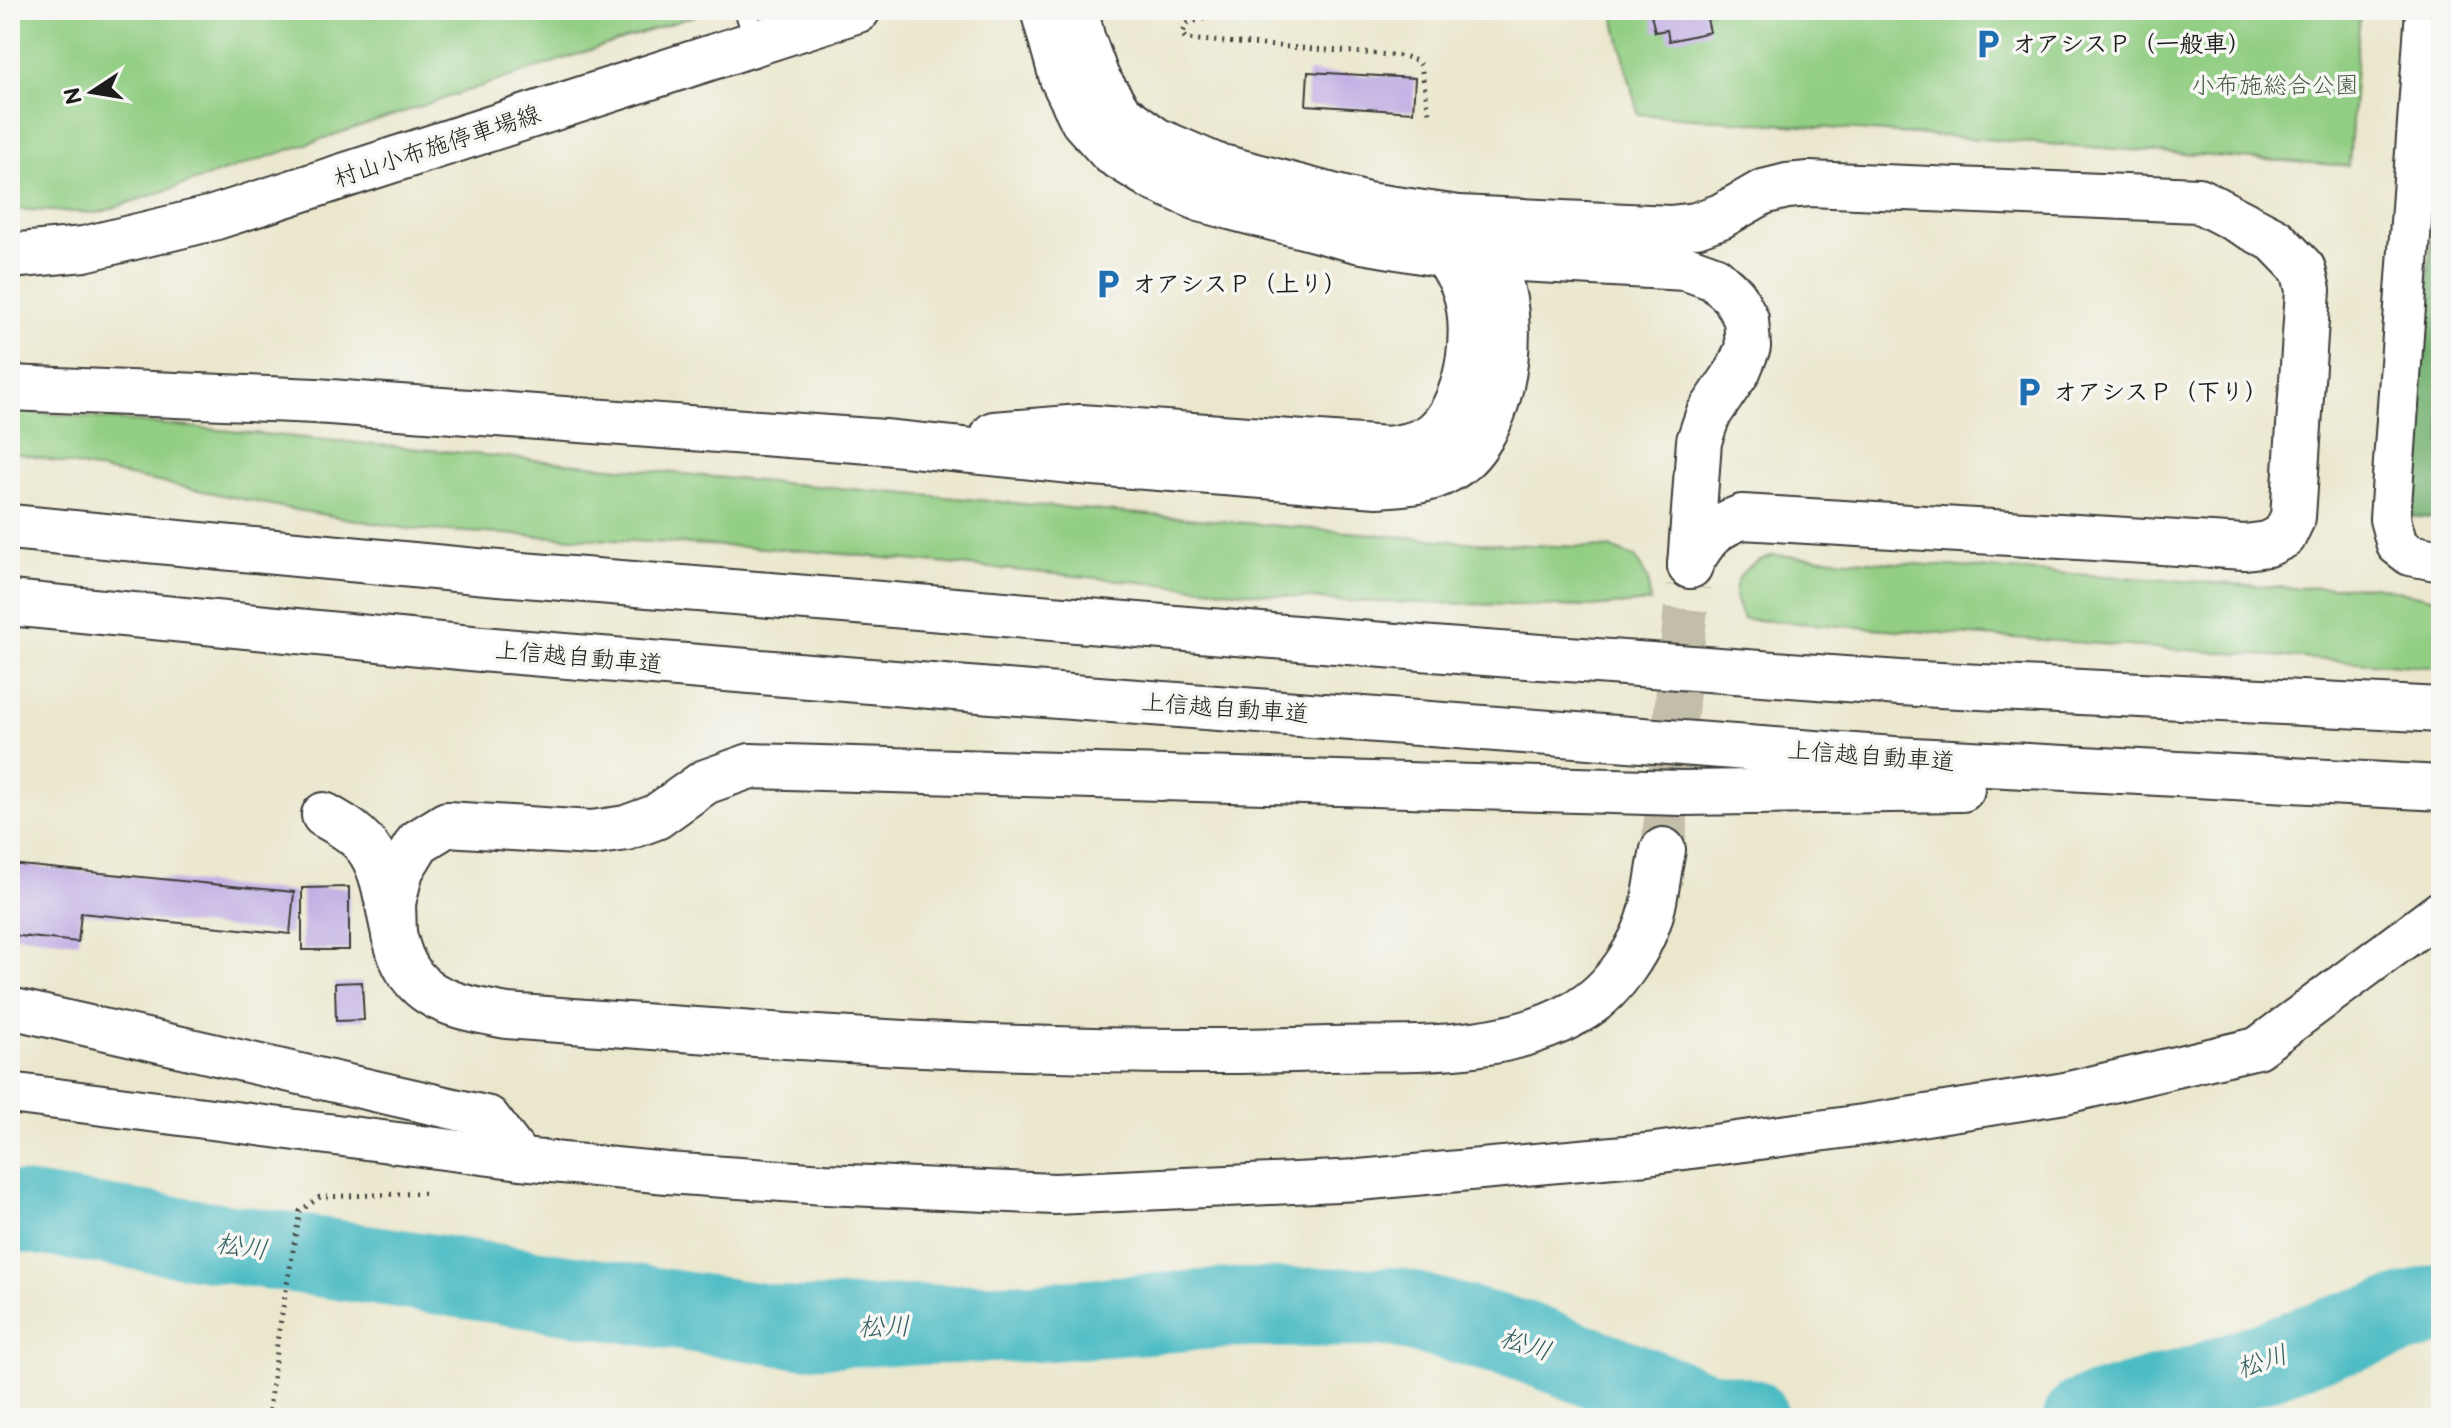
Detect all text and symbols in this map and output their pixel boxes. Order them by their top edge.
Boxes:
parking icon: オアシスＰ（一般車） [1971,27,2005,61]
place label: オアシスＰ（一般車） [2012,30,2252,59]
north arrow [52,52,132,132]
park label: 小布施総合公園 [2191,71,2359,100]
text: N [59,85,89,107]
street label: 村山小布施停車場線 [330,99,544,194]
parking icon: オアシスＰ（上り） [1091,267,1125,301]
place label: オアシスＰ（上り） [1132,270,1348,299]
parking icon: オアシスＰ（下り） [2012,375,2046,409]
place label: オアシスＰ（下り） [2053,378,2269,407]
street label: 上信越自動車道 [494,636,664,679]
street label: 上信越自動車道 [1140,688,1310,729]
street label: 上信越自動車道 [1786,736,1956,777]
water label: 松川 [214,1229,270,1266]
water label: 松川 [858,1312,910,1343]
water label: 松川 [1496,1323,1555,1368]
water label: 松川 [2233,1340,2292,1385]

